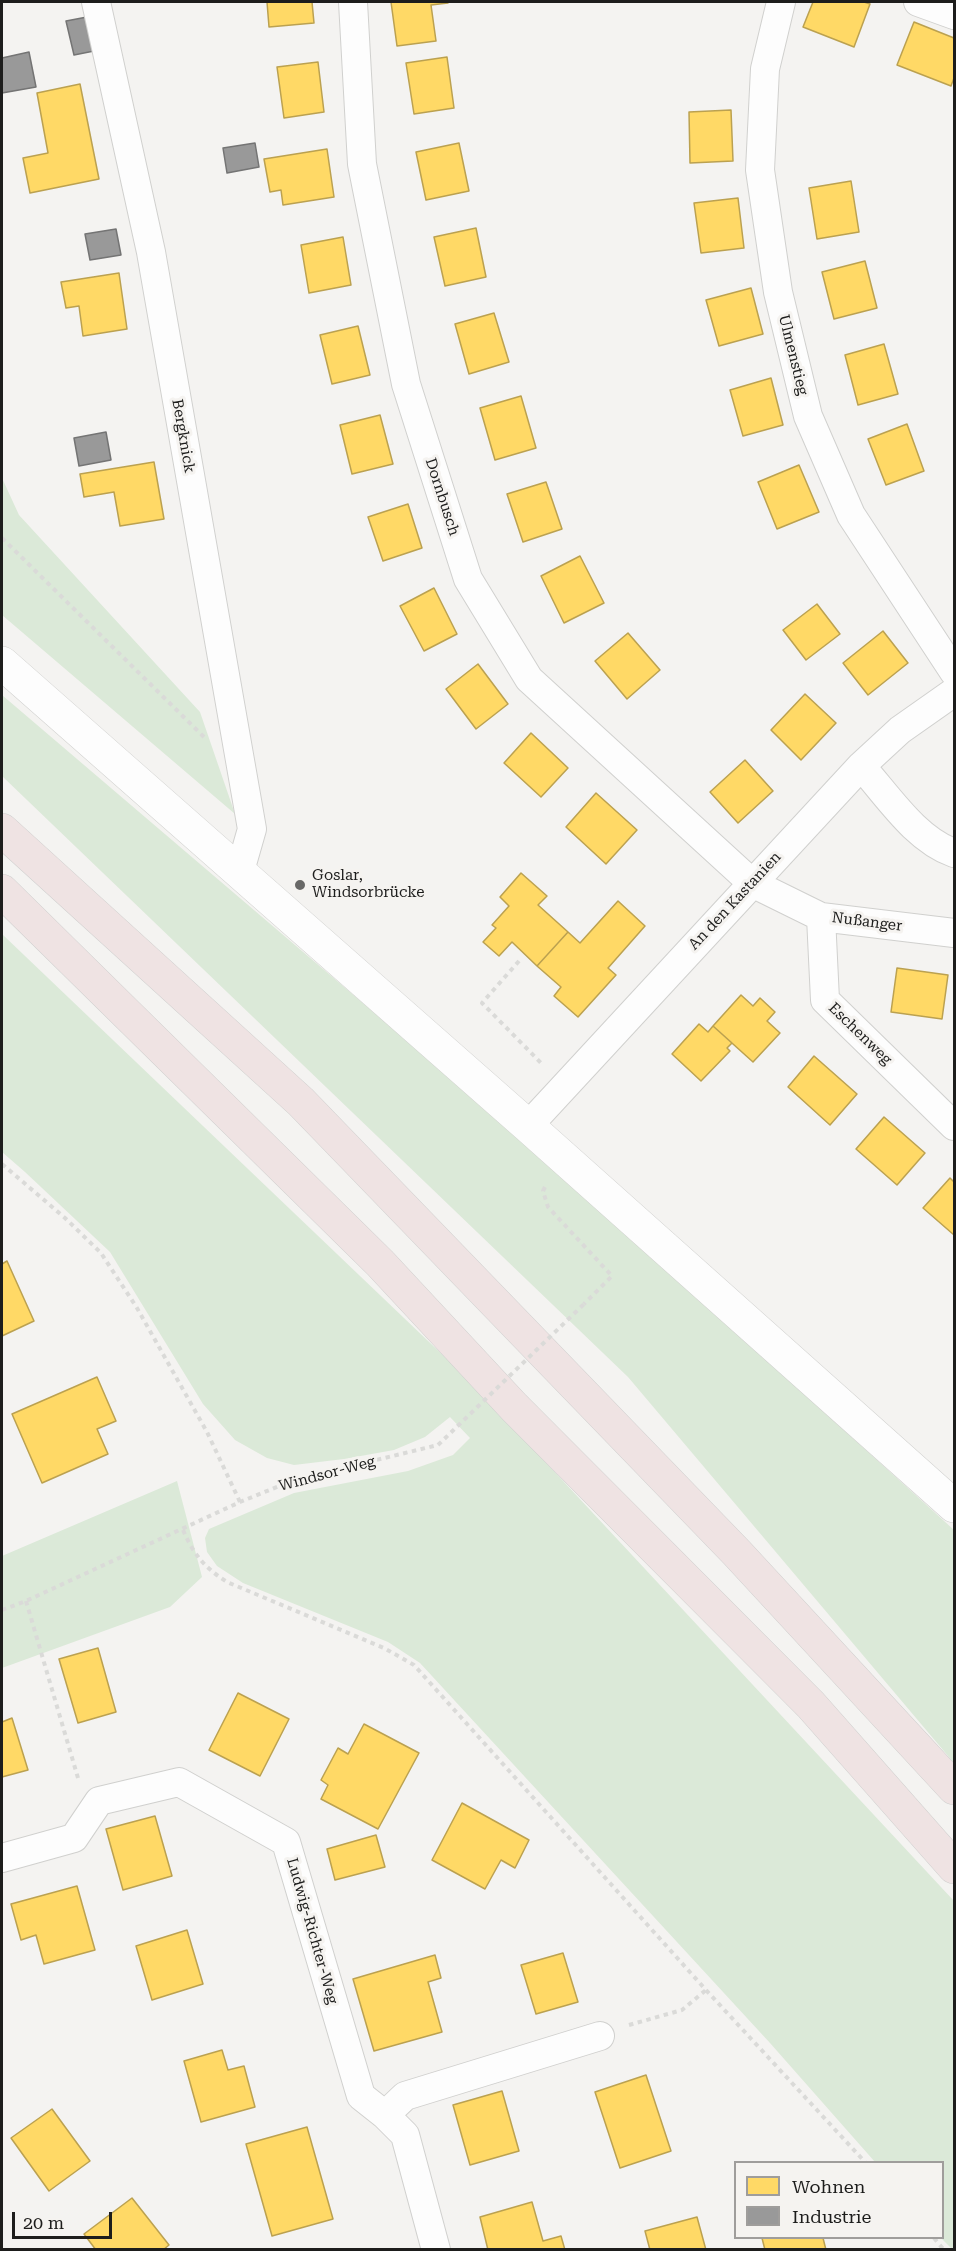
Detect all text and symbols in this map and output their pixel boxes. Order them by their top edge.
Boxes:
street label: Ulmenstieg [774,313,812,397]
street label: Bergknick [168,398,198,474]
street label: Dornbusch [421,456,463,538]
street label: An den Kastanien [685,848,785,954]
place label: Goslar, Windsorbrücke [312,867,425,902]
marker: Goslar, Windsorbrücke [293,878,307,892]
street label: Nußanger [831,909,903,935]
street label: Eschenweg [824,999,896,1069]
street label: Windsor-Weg [277,1452,377,1496]
street label: Ludwig-Richter-Weg [282,1856,342,2006]
legend [734,2161,944,2239]
text: Wohnen [792,2176,865,2197]
scale bar [15,2200,116,2238]
text: Industrie [792,2206,871,2227]
text: 20 m [23,2212,64,2233]

